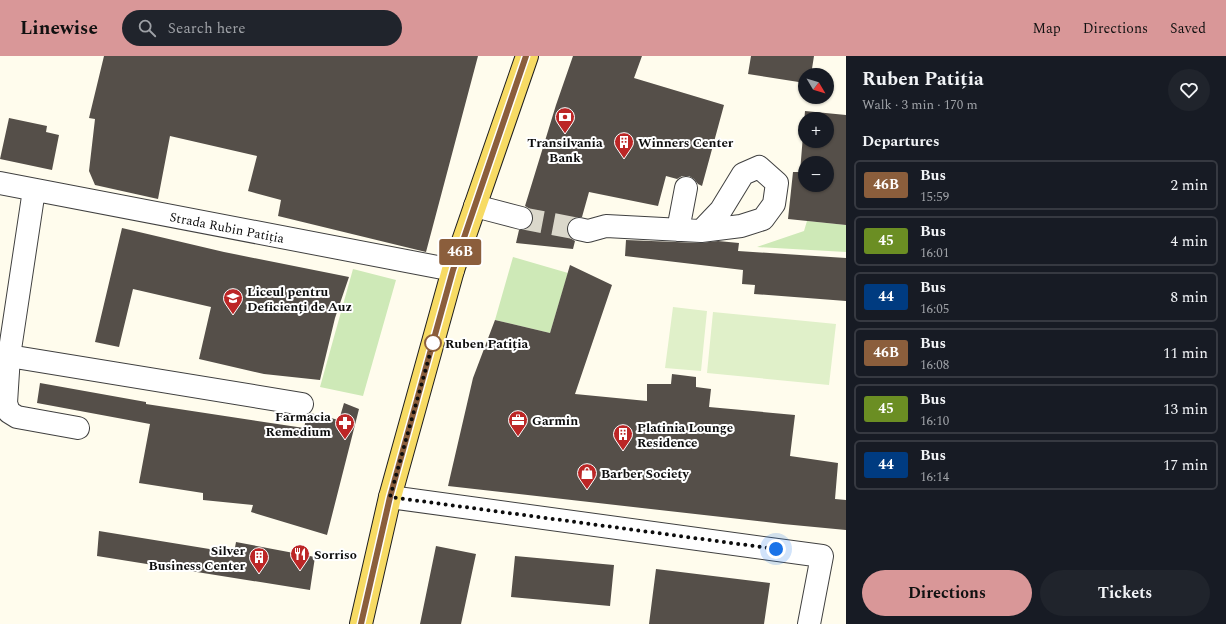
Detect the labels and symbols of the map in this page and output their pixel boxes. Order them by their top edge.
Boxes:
north arrow [798,68,834,104]
bank icon: Transilvania Bank [554,106,576,134]
building icon: Winners Center [613,131,635,159]
place label: Transilvania Bank [527,133,603,168]
place label: Winners Center [638,133,734,153]
street label: Strada Rubin Patiția [168,207,286,249]
line badge: 46B [437,239,483,265]
place label: Liceul pentru Deficienți de Auz [247,282,352,317]
school or university icon: Liceul pentru Deficienți de Auz [222,287,244,315]
marker: Ruben Patiția [424,334,442,352]
place label: Ruben Patiția [445,334,529,354]
place label: Farmacia Remedium [266,407,331,442]
office icon: Garmin [507,409,529,437]
place label: Garmin [532,411,578,431]
pharmacy icon: Farmacia Remedium [334,412,356,440]
place label: Platinia Lounge Residence [637,418,733,453]
building icon: Platinia Lounge Residence [612,423,634,451]
shop icon: Barber Society [576,462,598,490]
place label: Barber Society [601,464,690,484]
your location [766,539,786,559]
place label: Silver Business Center [149,541,245,576]
restaurant icon: Sorriso [289,543,311,571]
place label: Sorriso [314,545,357,565]
building icon: Silver Business Center [248,546,270,574]

